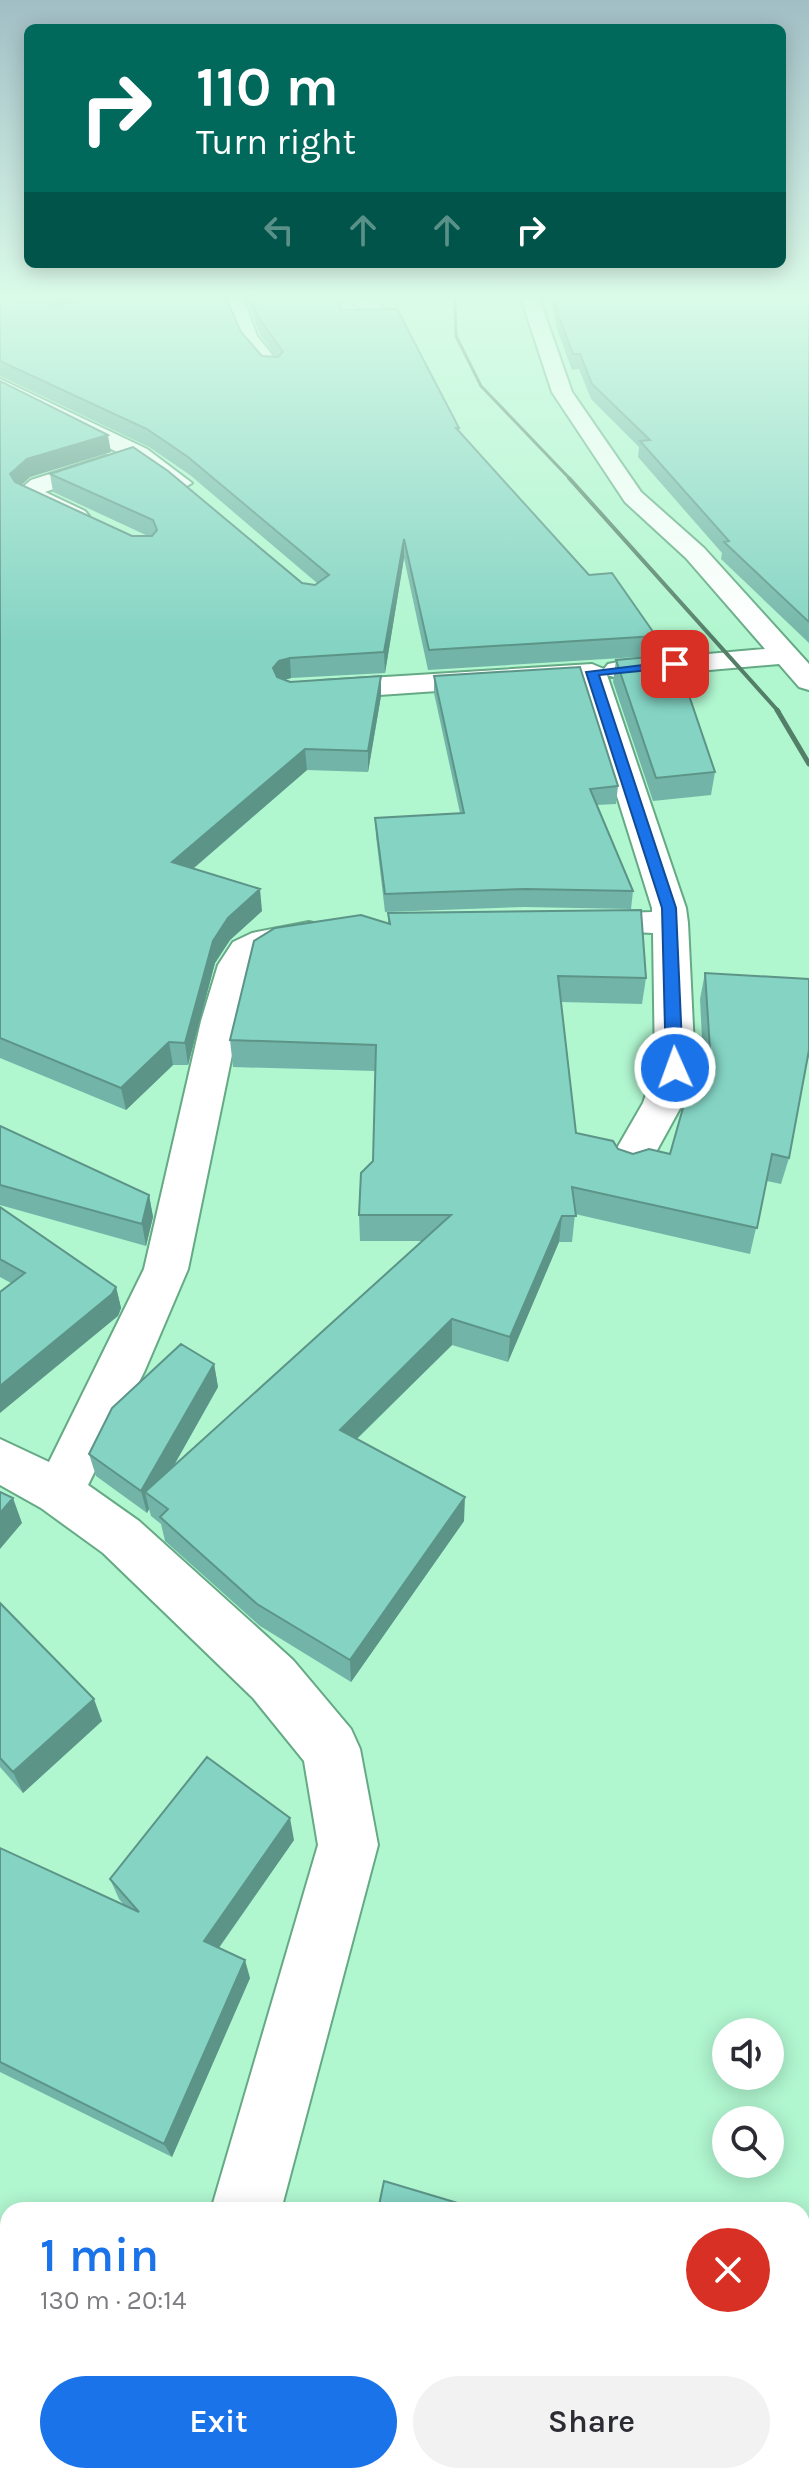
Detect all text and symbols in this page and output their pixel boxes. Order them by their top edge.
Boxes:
text: 110 m [196,54,339,119]
icon: right [64,56,168,160]
text: Turn right [196,121,356,163]
icon: left [257,208,301,252]
icon: ahead [341,208,385,252]
icon: ahead [425,208,469,252]
icon: right [509,208,553,252]
pin [641,630,709,698]
icon: arrive [653,642,697,686]
position arrow [633,1026,717,1110]
map controls [712,2018,784,2178]
button: sound [712,2018,784,2090]
button: search [712,2106,784,2178]
text: 1 min [40,2227,159,2283]
button: close [686,2228,770,2312]
text: 130 m · 20:14 [40,2285,186,2316]
button: Exit [40,2376,397,2468]
button: Share [413,2376,770,2468]

